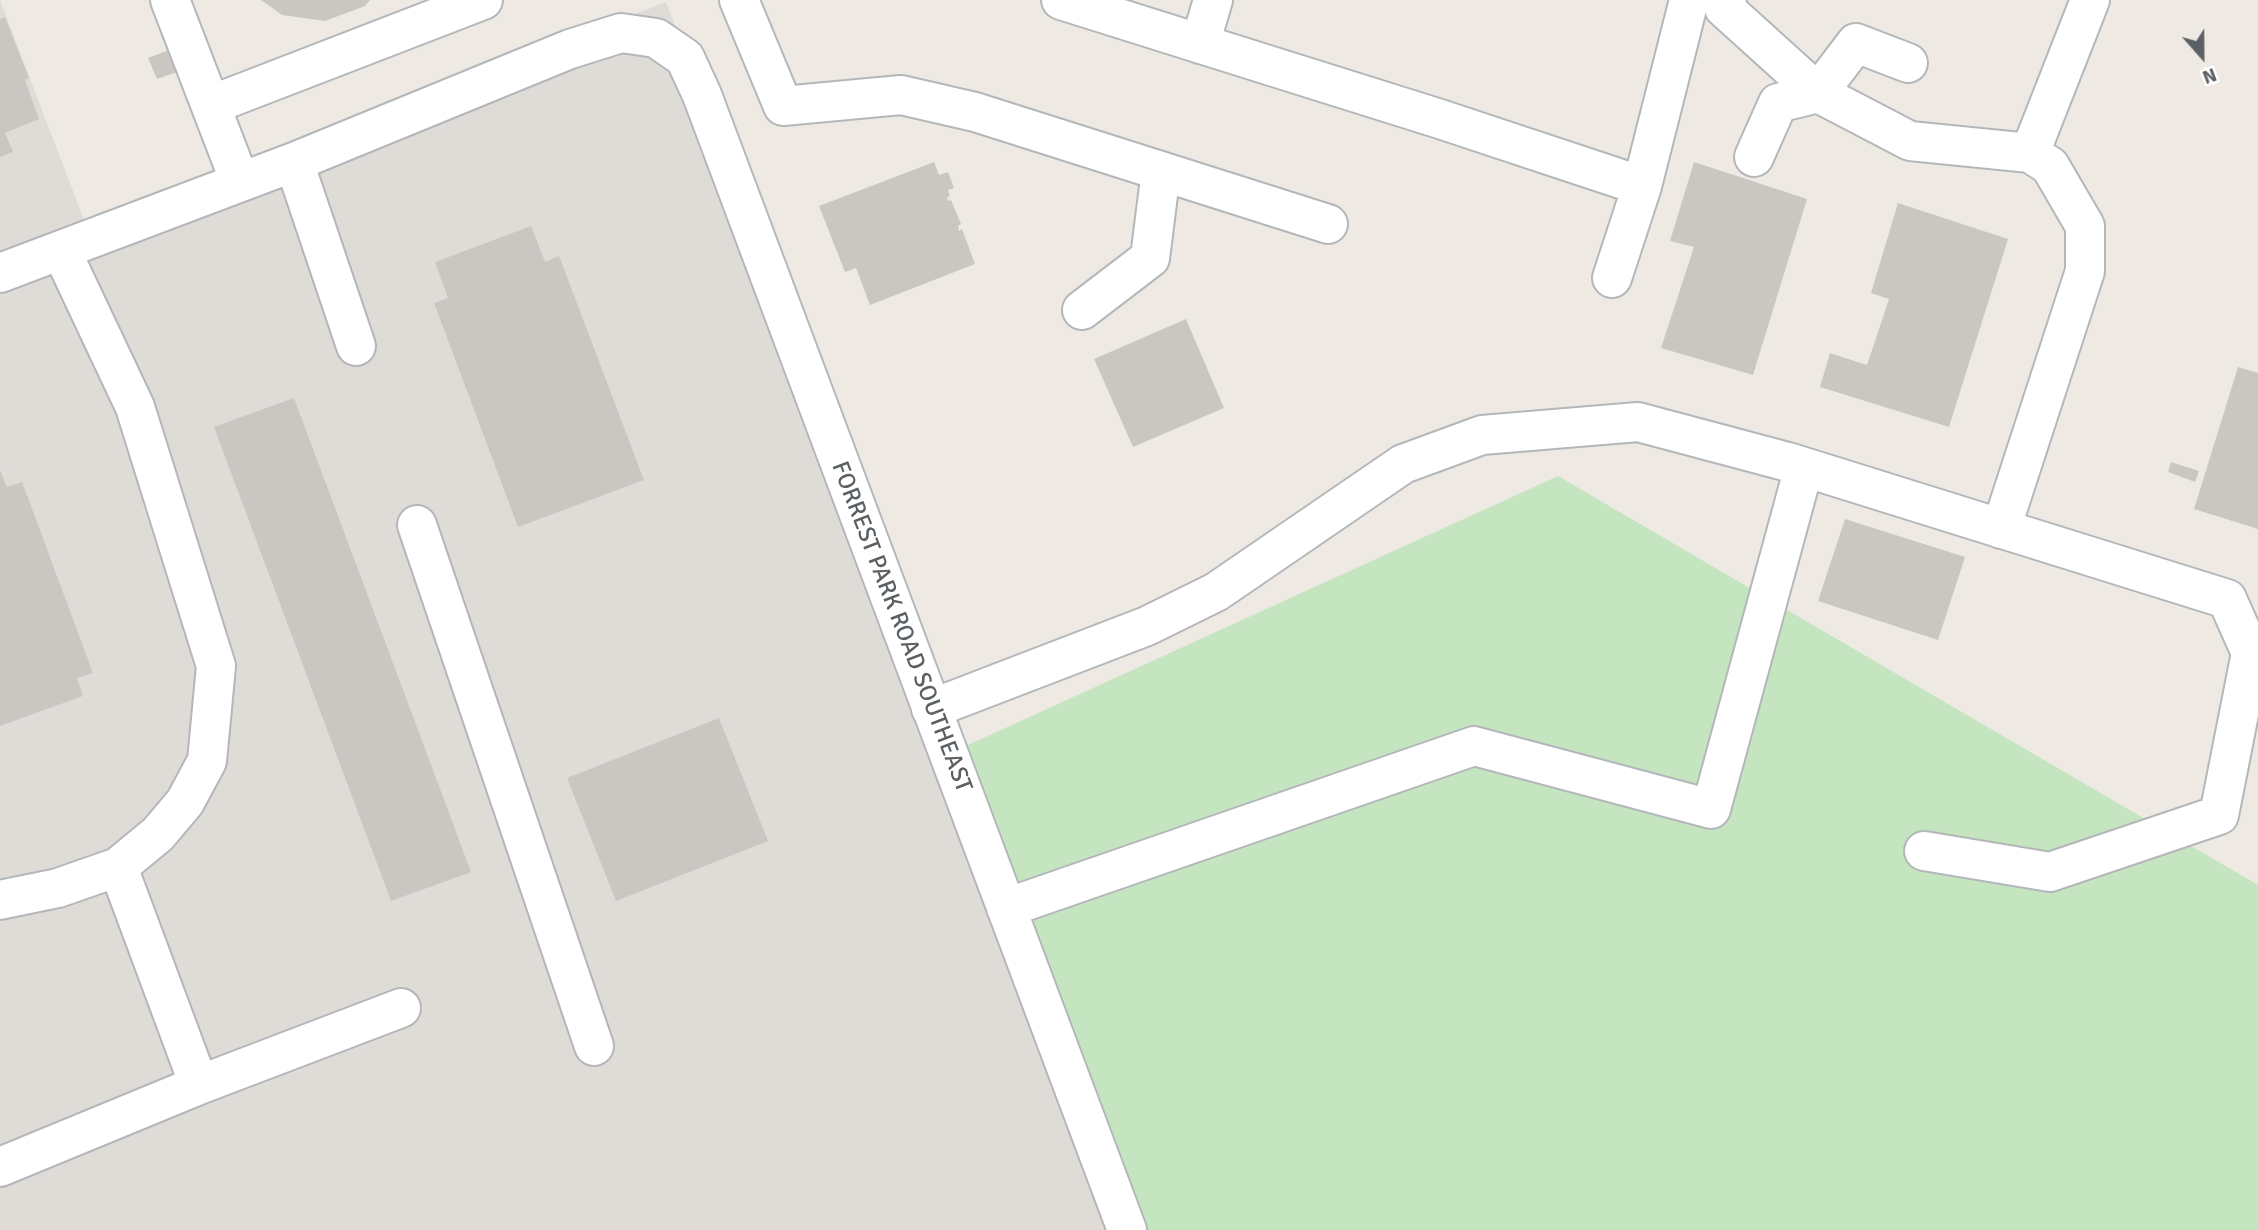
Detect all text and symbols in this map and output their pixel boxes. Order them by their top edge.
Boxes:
north arrow [2167,21,2237,91]
text: N [2199,62,2220,89]
street label: FORREST PARK ROAD SOUTHEAST [824,457,978,797]

